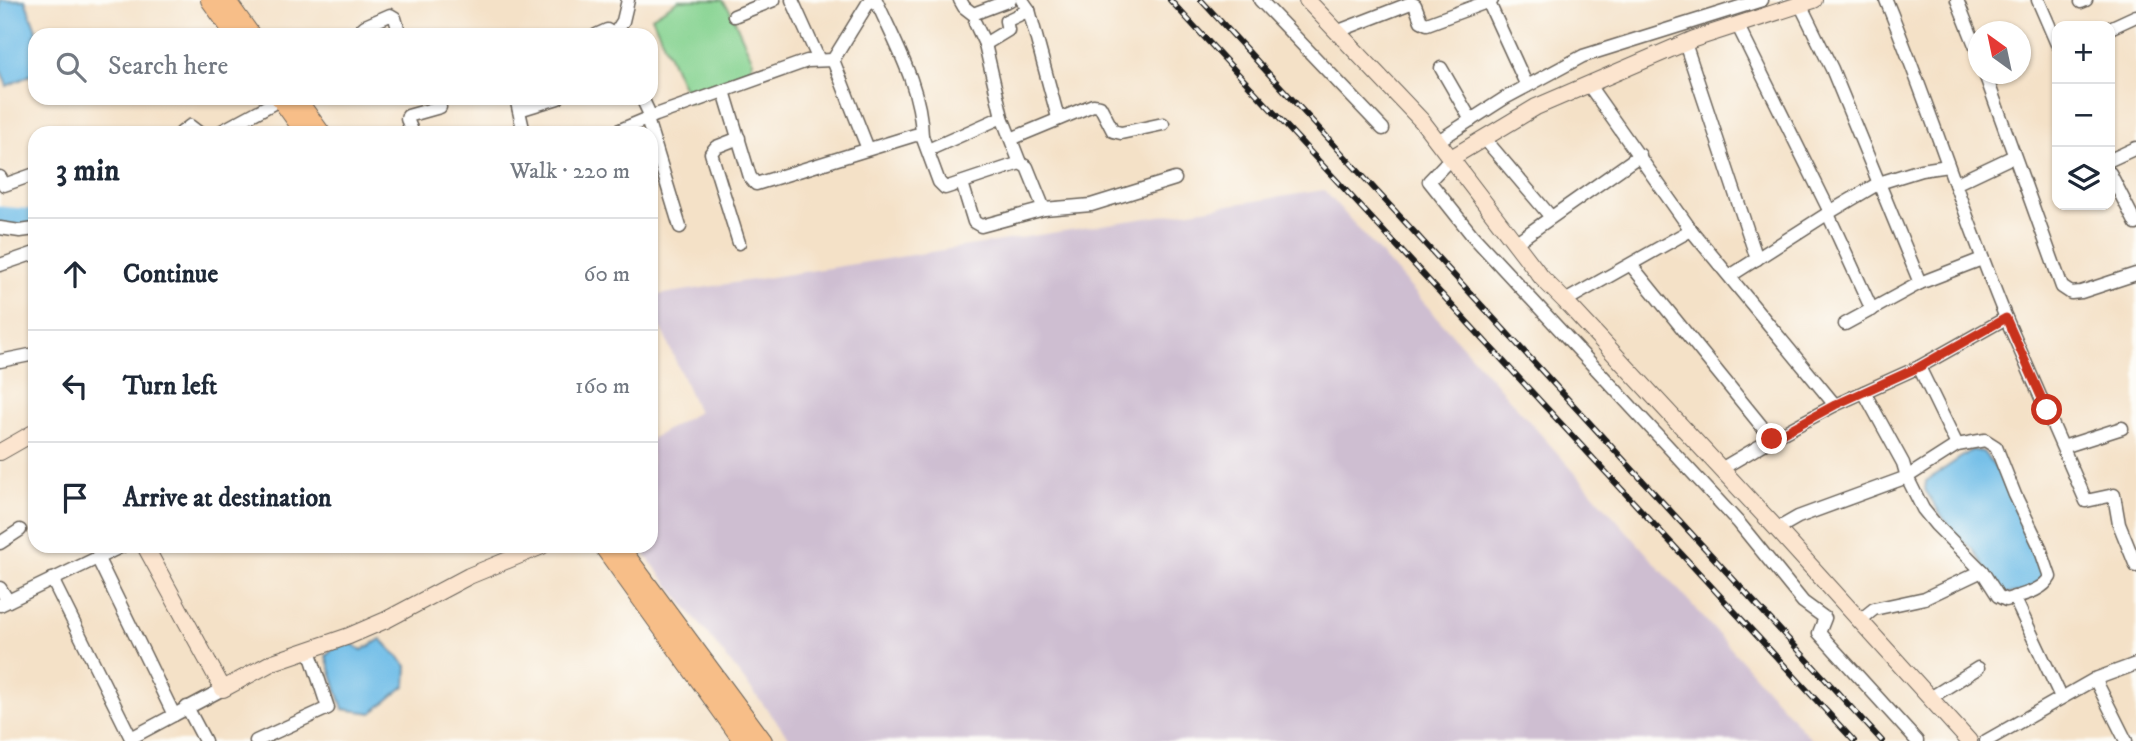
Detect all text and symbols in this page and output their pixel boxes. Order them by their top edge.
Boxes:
north arrow [1968,21,2031,84]
map controls [2052,21,2115,210]
button: + [2052,21,2115,84]
search box [28,28,658,105]
icon: search [52,48,90,86]
text: Search here [108,50,228,83]
button: − [2052,84,2115,147]
button: layers [2052,147,2115,210]
text: 3 min [56,153,120,190]
text: Walk · 220 m [510,157,630,186]
icon: ahead [56,255,94,293]
text: Continue [123,258,218,291]
text: 60 m [583,260,630,289]
icon: left [56,367,94,405]
text: Turn left [123,370,217,403]
text: 160 m [575,372,630,401]
route start [2031,394,2062,425]
route end [1756,423,1787,454]
icon: arrive [56,479,94,517]
text: Arrive at destination [123,482,332,515]

